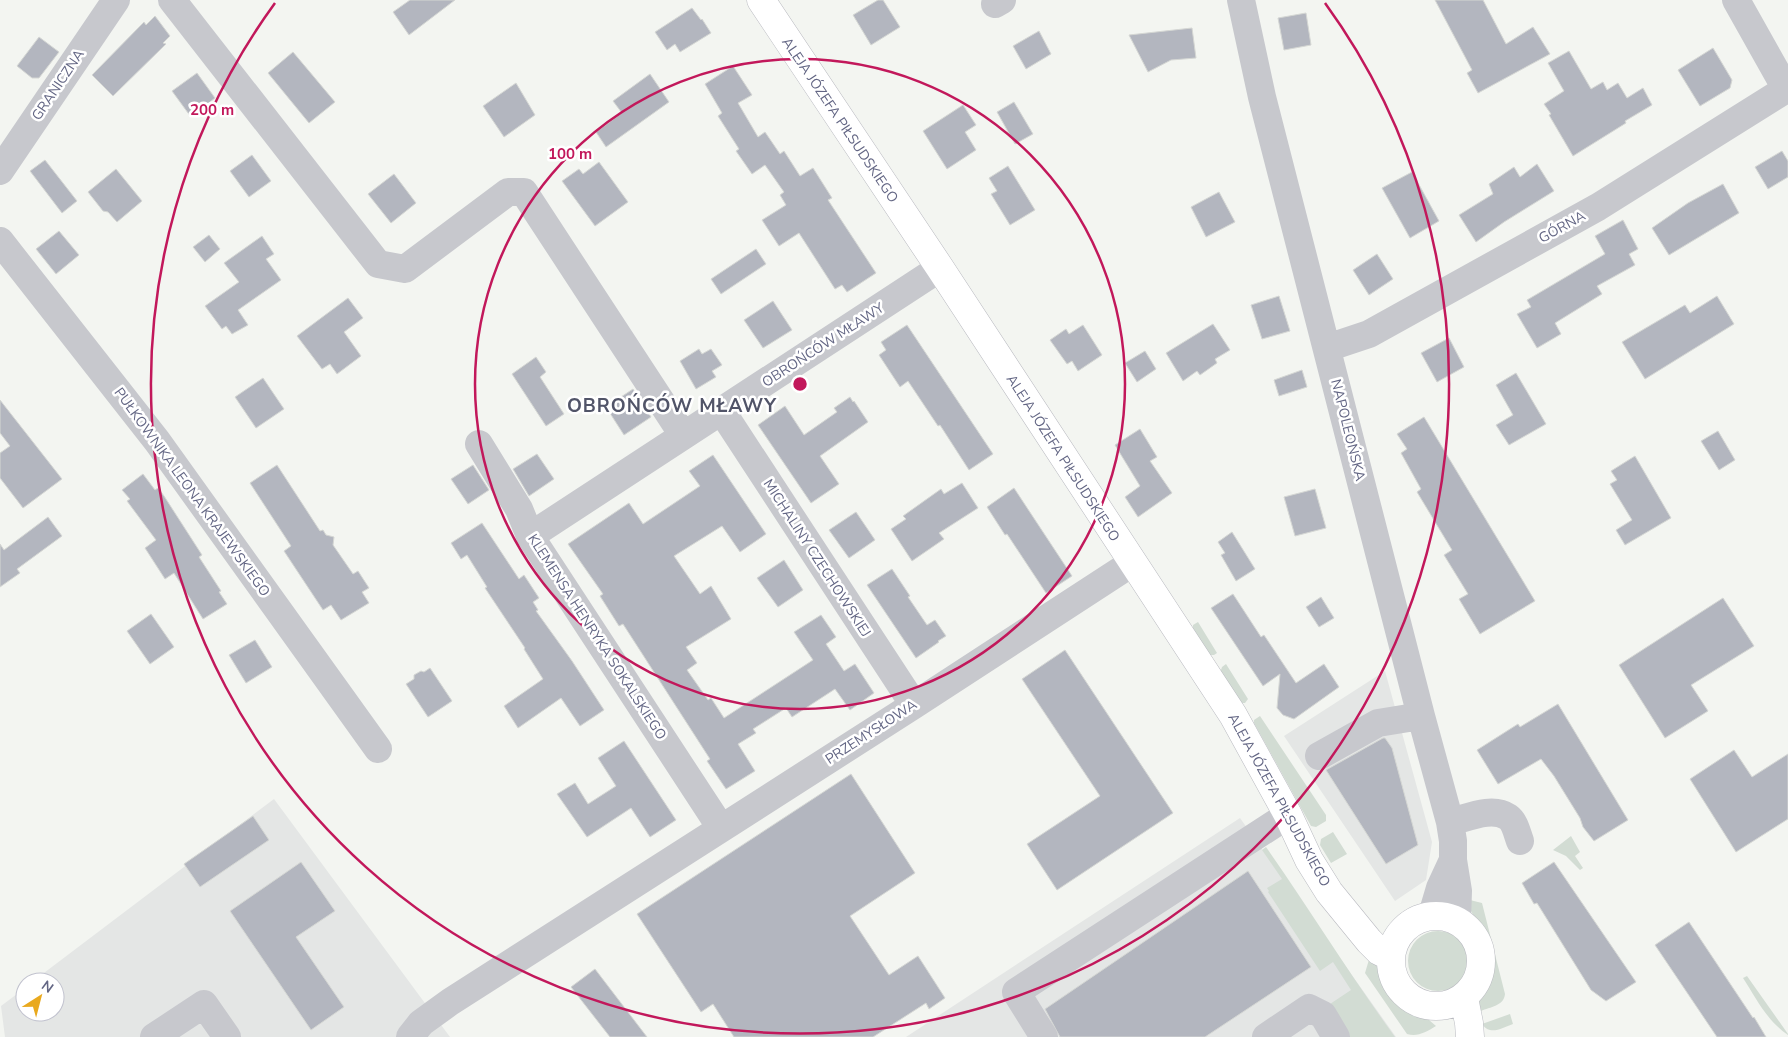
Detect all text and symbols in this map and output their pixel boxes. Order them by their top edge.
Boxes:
street label: ALEJA JÓZEFA PIŁSUDSKIEGO [777,34,903,206]
street label: GRANICZNA [27,46,89,124]
text: 200 m [190,100,234,120]
text: 100 m [548,144,592,164]
street label: GÓRNA [1535,206,1589,248]
street label: OBROŃCÓW MŁAWY [758,298,888,392]
street label: ALEJA JÓZEFA PIŁSUDSKIEGO [1002,371,1124,545]
centre of rings [791,375,809,393]
street label: NAPOLEOŃSKA [1326,377,1370,483]
street label: PUŁKOWNIKA LEONA KRAJEWSKIEGO [110,384,274,600]
district label: OBROŃCÓW MŁAWY [567,393,777,419]
street label: MICHALINY CZECHOWSKIEJ [759,475,875,641]
street label: KLEMENSA HENRYKA SOKALSKIEGO [523,530,671,744]
street label: PRZEMYSŁOWA [822,695,920,769]
street label: ALEJA JÓZEFA PIŁSUDSKIEGO [1223,710,1335,890]
north arrow [15,972,65,1022]
text: N [38,976,57,998]

